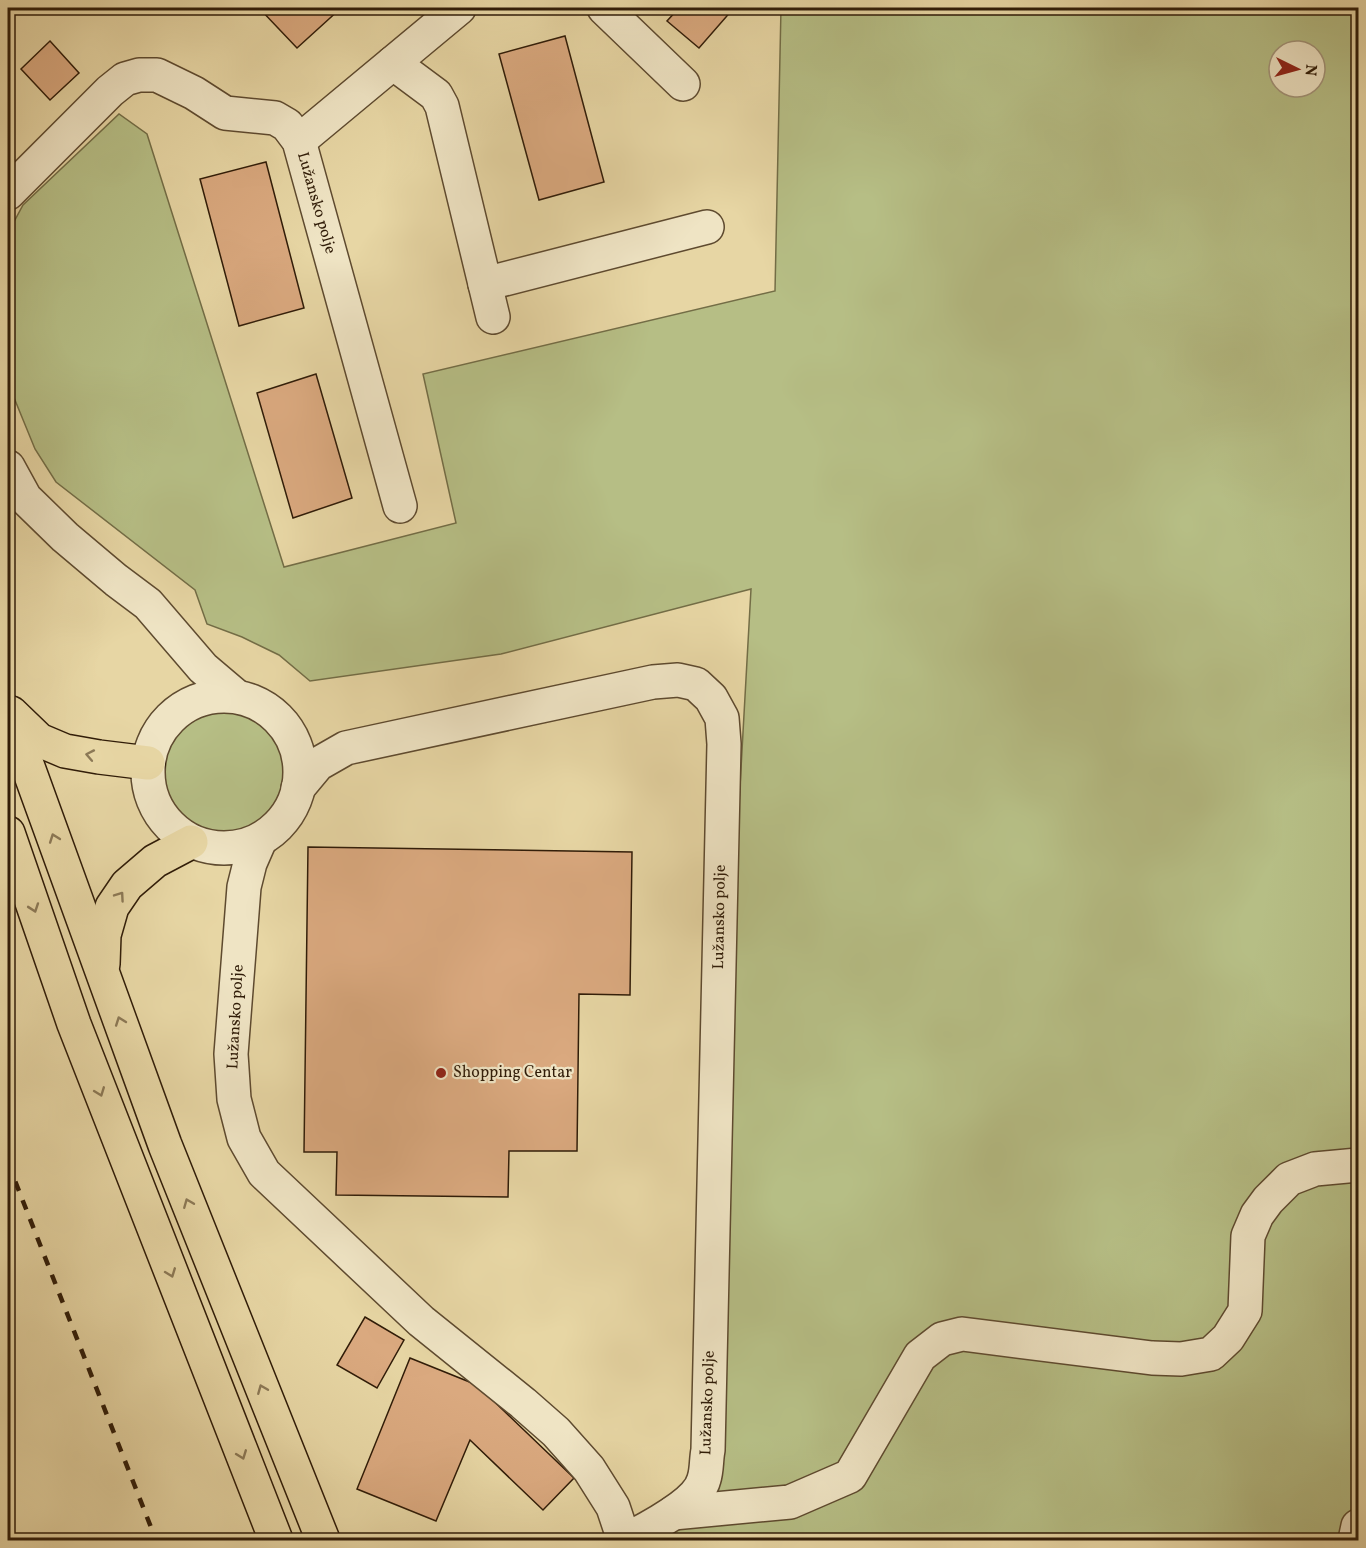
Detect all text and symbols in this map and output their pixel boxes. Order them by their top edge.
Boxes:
north arrow [1267,39,1327,99]
text: N [1298,63,1321,77]
street label: Lužansko polje [291,150,341,256]
one-way arrow [85,749,95,762]
one-way arrow [48,833,61,844]
street label: Lužansko polje [708,864,732,970]
one-way arrow [113,892,124,903]
one-way arrow [26,902,39,913]
street label: Lužansko polje [222,964,250,1070]
one-way arrow [115,1016,128,1027]
place label: Shopping Centar [453,1062,572,1084]
marker: Shopping Centar [434,1066,448,1080]
one-way arrow [93,1085,105,1096]
one-way arrow [183,1199,196,1209]
one-way arrow [164,1267,176,1278]
street label: Lužansko polje [695,1350,721,1456]
one-way arrow [257,1384,269,1395]
one-way arrow [235,1448,247,1459]

